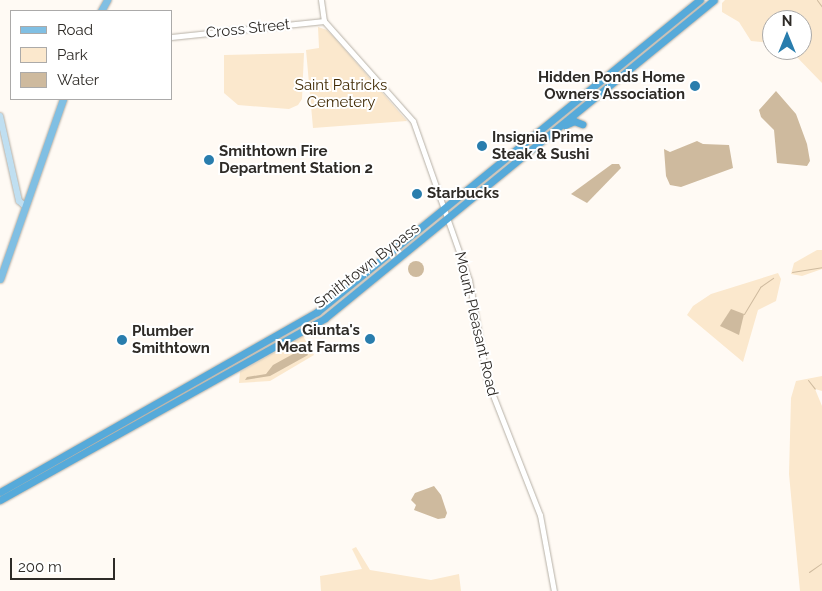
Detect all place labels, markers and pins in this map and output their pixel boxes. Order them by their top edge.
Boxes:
place label: Hidden Ponds Home Owners Association [538,68,685,103]
marker: Hidden Ponds Home Owners Association [689,80,701,92]
place label: Insignia Prime Steak & Sushi [492,128,593,163]
marker: Insignia Prime Steak & Sushi [476,140,488,152]
place label: Smithtown Fire Department Station 2 [219,142,373,177]
marker: Smithtown Fire Department Station 2 [203,154,215,166]
place label: Starbucks [427,185,499,203]
marker: Starbucks [411,188,423,200]
place label: Giunta's Meat Farms [277,321,360,356]
place label: Plumber Smithtown [132,322,210,357]
marker: Giunta's Meat Farms [364,333,376,345]
marker: Plumber Smithtown [116,334,128,346]

